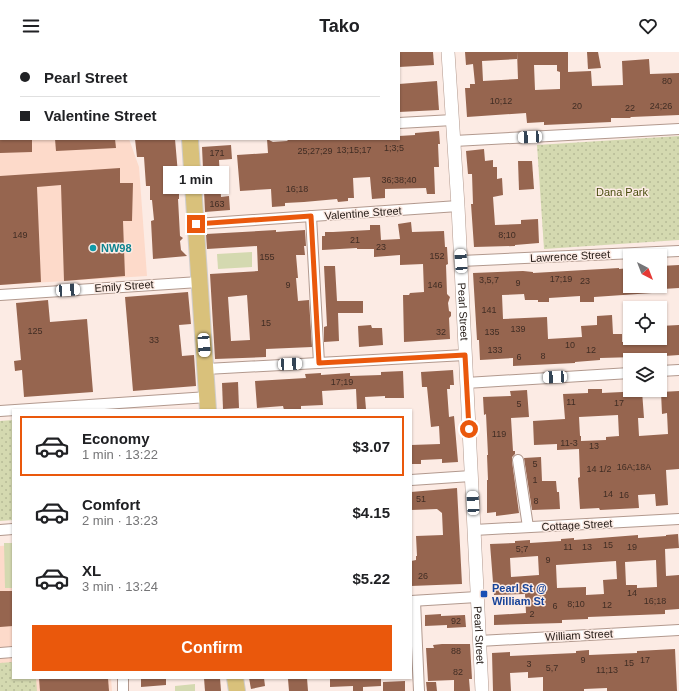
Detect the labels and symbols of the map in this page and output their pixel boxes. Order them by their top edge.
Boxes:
house number: 80 [662,76,672,86]
house number: 10;12 [490,96,512,106]
house number: 20 [572,101,582,111]
house number: 24;26 [650,101,672,111]
house number: 22 [625,103,635,113]
car [518,130,542,144]
house number: 1;3;5 [384,143,404,153]
house number: 13;15;17 [336,145,372,155]
house number: 25;27;29 [297,146,333,156]
house number: 171 [209,148,225,158]
callout: 1 min [163,166,229,194]
house number: 36;38;40 [381,175,417,185]
house number: 16;18 [286,184,308,194]
park label: Dana Park [596,186,648,198]
house number: 163 [209,199,225,209]
street label: Valentine Street [324,204,402,222]
route end [187,215,205,233]
house number: 149 [12,230,28,240]
house number: 8;10 [498,230,516,240]
house number: 21 [350,235,360,245]
place label: NW98 [101,242,132,254]
house number: 23 [376,242,386,252]
marker: NW98 [88,243,98,253]
street label: Lawrence Street [530,248,610,264]
car [454,249,468,273]
north arrow [623,249,667,293]
house number: 152 [429,251,445,261]
house number: 155 [259,252,275,262]
house number: 17;19 [550,274,572,284]
house number: 3,5,7 [479,275,499,285]
house number: 23 [580,276,590,286]
street label: Emily Street [94,278,154,294]
house number: 9 [515,278,521,288]
house number: 9 [285,280,291,290]
house number: 146 [427,280,443,290]
street label: Pearl Street [456,282,471,341]
car [56,283,80,297]
house number: 141 [481,305,497,315]
house number: 15 [261,318,271,328]
house number: 139 [510,324,526,334]
house number: 125 [27,326,43,336]
house number: 32 [436,327,446,337]
house number: 135 [484,327,500,337]
car [197,333,211,357]
house number: 33 [149,335,159,345]
house number: 10 [565,340,575,350]
house number: 133 [487,345,503,355]
house number: 12 [586,345,596,355]
house number: 8 [540,351,546,361]
house number: 6 [516,352,522,362]
car [278,357,302,371]
car [543,370,567,384]
house number: 17;19 [331,377,353,387]
house number: 11 [566,397,576,407]
house number: 17 [614,398,624,408]
house number: 5 [516,399,522,409]
route start [460,420,478,438]
house number: 119 [492,429,506,439]
house number: 11-3 [560,438,578,448]
house number: 13 [589,441,599,451]
house number: 5 [532,459,538,469]
house number: 16A;18A [617,462,651,472]
house number: 14 1/2 [586,464,612,474]
house number: 1 [532,475,538,485]
house number: 14 [603,489,613,499]
house number: 16 [619,490,629,500]
car [466,491,480,515]
house number: 51 [416,494,426,504]
house number: 8 [533,496,539,506]
street label: Cottage Street [541,517,613,533]
house number: 15 [603,540,613,550]
house number: 11 [563,542,573,552]
house number: 13 [582,542,592,552]
house number: 19 [627,542,637,552]
house number: 5;7 [516,544,528,554]
house number: 9 [545,555,551,565]
house number: 26 [418,571,428,581]
place label: Pearl St @ William St [492,582,547,607]
house number: 14 [627,588,637,598]
marker: Pearl St @ William St [479,589,489,599]
house number: 16;18 [644,596,666,606]
house number: 8;10 [567,599,585,609]
house number: 12 [602,600,612,610]
house number: 6 [552,601,558,611]
street label: Pearl Street [472,606,487,664]
house number: 2 [529,609,535,619]
house number: 92 [451,616,461,626]
street label: William Street [545,627,613,643]
house number: 88 [451,646,461,656]
house number: 9 [580,655,586,665]
house number: 17 [640,655,650,665]
house number: 15 [624,658,634,668]
house number: 3 [526,659,532,669]
house number: 5,7 [546,663,558,673]
house number: 11;13 [596,665,618,675]
house number: 82 [453,667,463,677]

